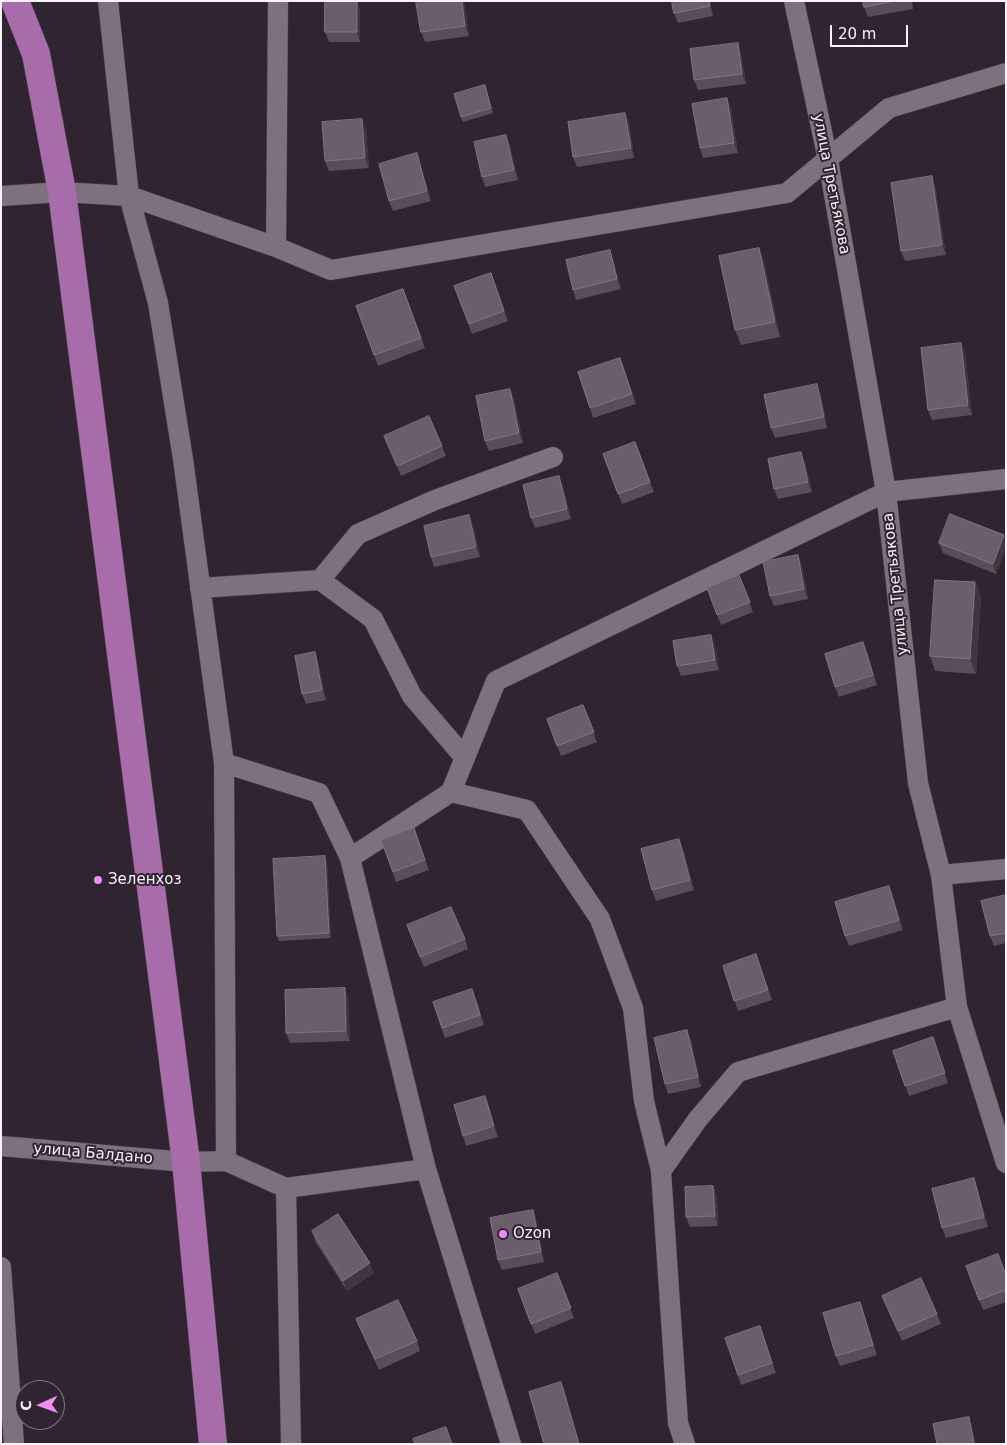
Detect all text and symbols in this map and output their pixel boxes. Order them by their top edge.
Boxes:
scale bar [832,15,910,47]
text: 20 m [838,25,876,43]
street label: улица Третьякова [809,112,853,256]
street label: улица Третьякова [880,512,912,656]
place label: Зеленхоз [108,871,181,889]
marker: Зеленхоз [92,874,104,886]
street label: улица Балдано [32,1140,154,1168]
place label: Ozon [513,1225,551,1243]
marker: Ozon [497,1228,509,1240]
north arrow [15,1380,65,1430]
text: С [18,1400,34,1411]

